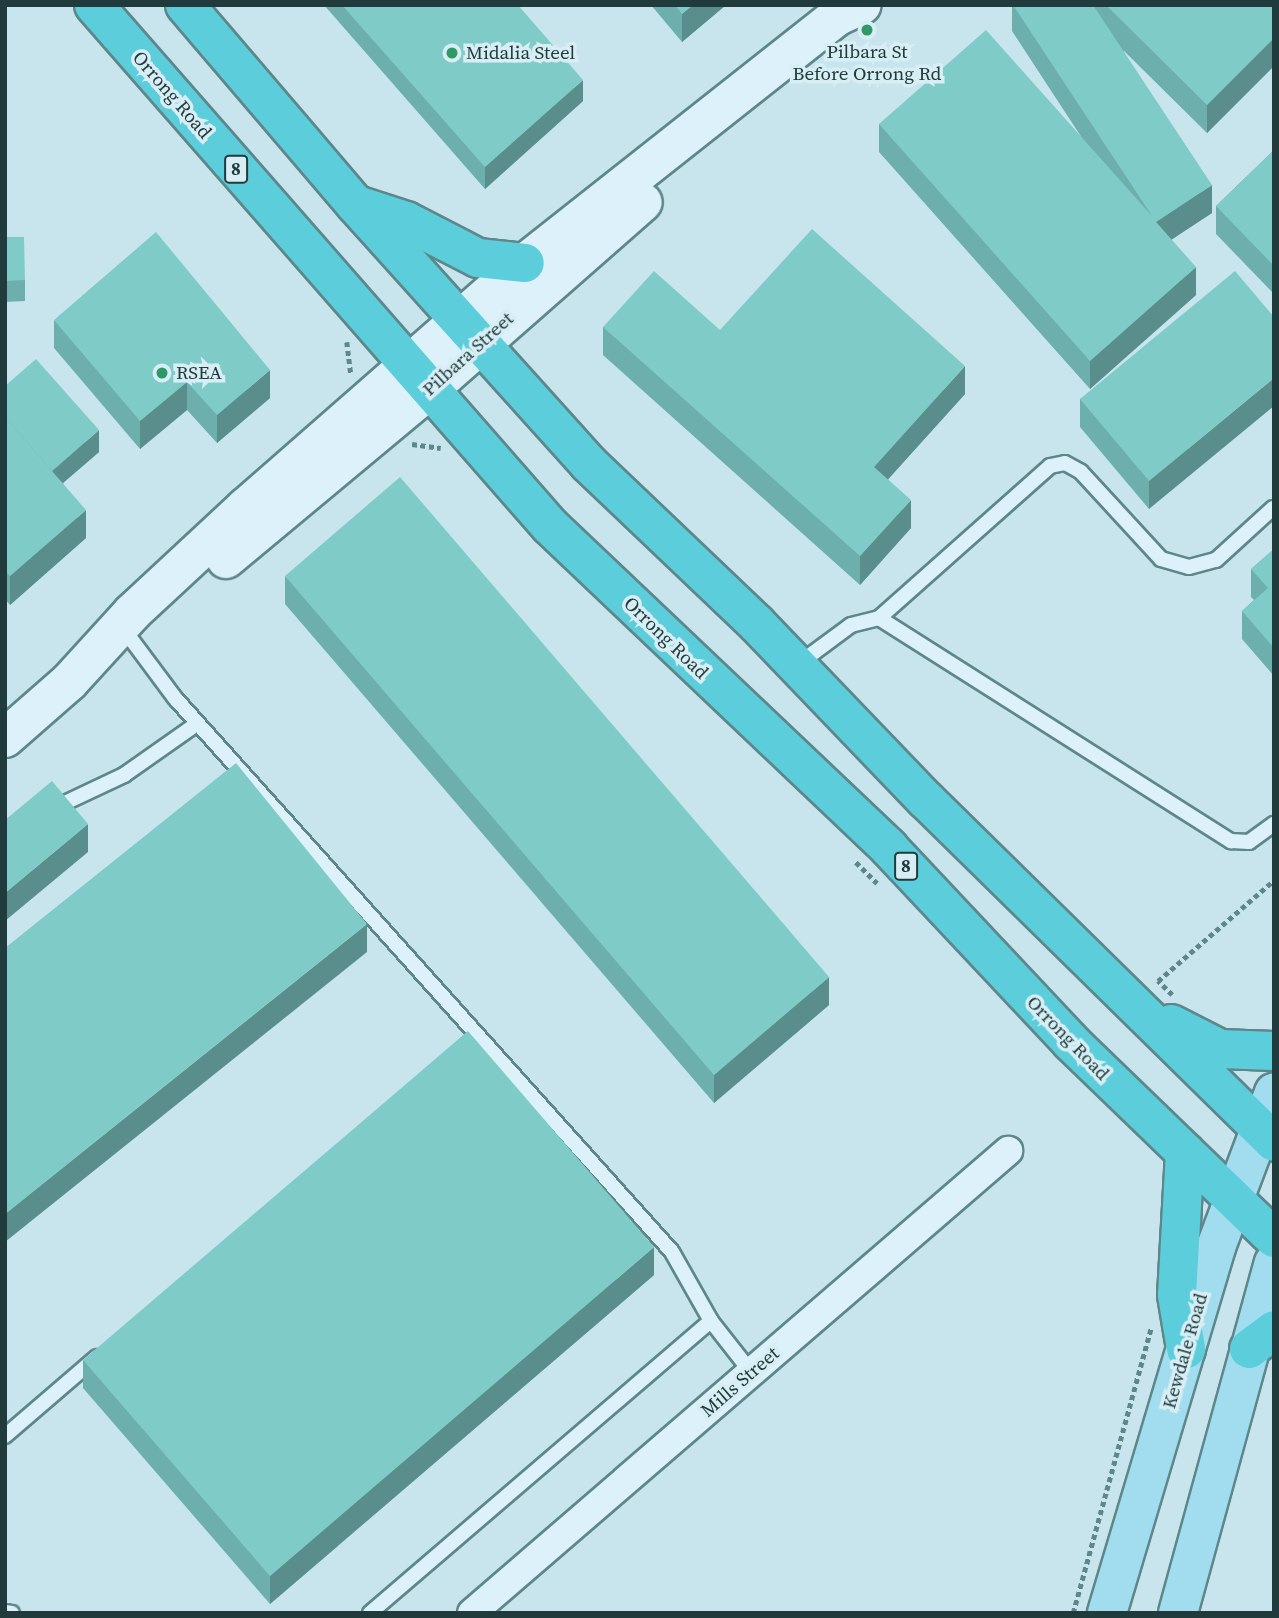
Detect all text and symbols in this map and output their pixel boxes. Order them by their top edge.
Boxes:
marker: Pilbara St Before Orrong Rd [859,22,875,38]
place label: Pilbara St Before Orrong Rd [793,41,941,85]
place label: Midalia Steel [466,42,575,64]
marker: Midalia Steel [444,45,460,61]
street label: Orrong Road [128,47,216,143]
road number: 8 [224,154,248,184]
street label: Pilbara Street [418,307,518,401]
place label: RSEA [176,362,222,384]
marker: RSEA [154,365,170,381]
street label: Orrong Road [619,592,713,684]
road number: 8 [894,852,918,880]
street label: Orrong Road [1022,991,1114,1085]
street label: Kewdale Road [1158,1291,1212,1411]
street label: Mills Street [696,1342,784,1422]

